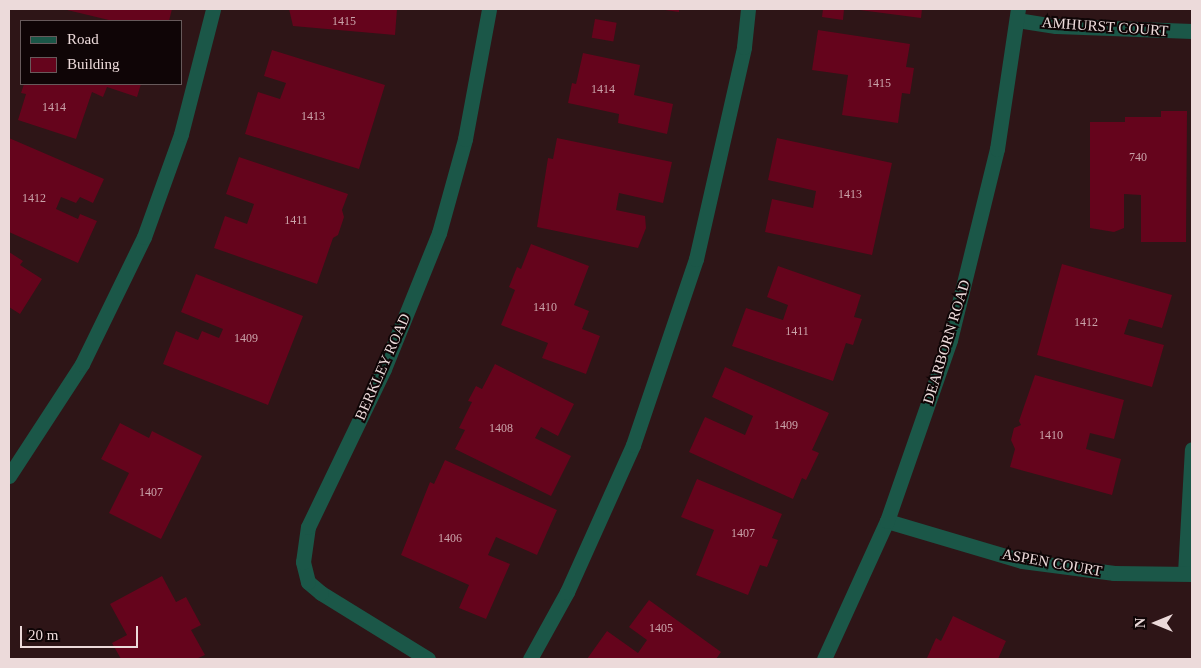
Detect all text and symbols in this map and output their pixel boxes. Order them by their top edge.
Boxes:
street label: AMHURST COURT [1041,14,1169,40]
house number: 1415 [332,15,356,29]
legend [20,20,182,85]
text: Road [67,31,99,47]
text: Building [67,56,120,72]
house number: 1415 [867,77,891,91]
house number: 1414 [591,83,615,97]
house number: 1414 [42,101,66,115]
house number: 1413 [301,110,325,124]
house number: 740 [1129,151,1147,165]
house number: 1413 [838,188,862,202]
house number: 1412 [22,192,46,206]
house number: 1411 [284,214,308,228]
street label: DEARBORN ROAD [920,278,974,406]
house number: 1410 [533,301,557,315]
street label: BERKLEY ROAD [351,311,415,423]
house number: 1412 [1074,316,1098,330]
house number: 1411 [785,325,809,339]
house number: 1409 [234,332,258,346]
house number: 1409 [774,419,798,433]
house number: 1408 [489,422,513,436]
house number: 1410 [1039,429,1063,443]
house number: 1407 [139,486,163,500]
house number: 1407 [731,527,755,541]
house number: 1406 [438,532,462,546]
street label: ASPEN COURT [1001,545,1103,581]
north arrow [1131,598,1181,648]
scale bar [22,616,140,648]
text: N [1133,618,1148,628]
house number: 1405 [649,622,673,636]
text: 20 m [28,627,58,643]

